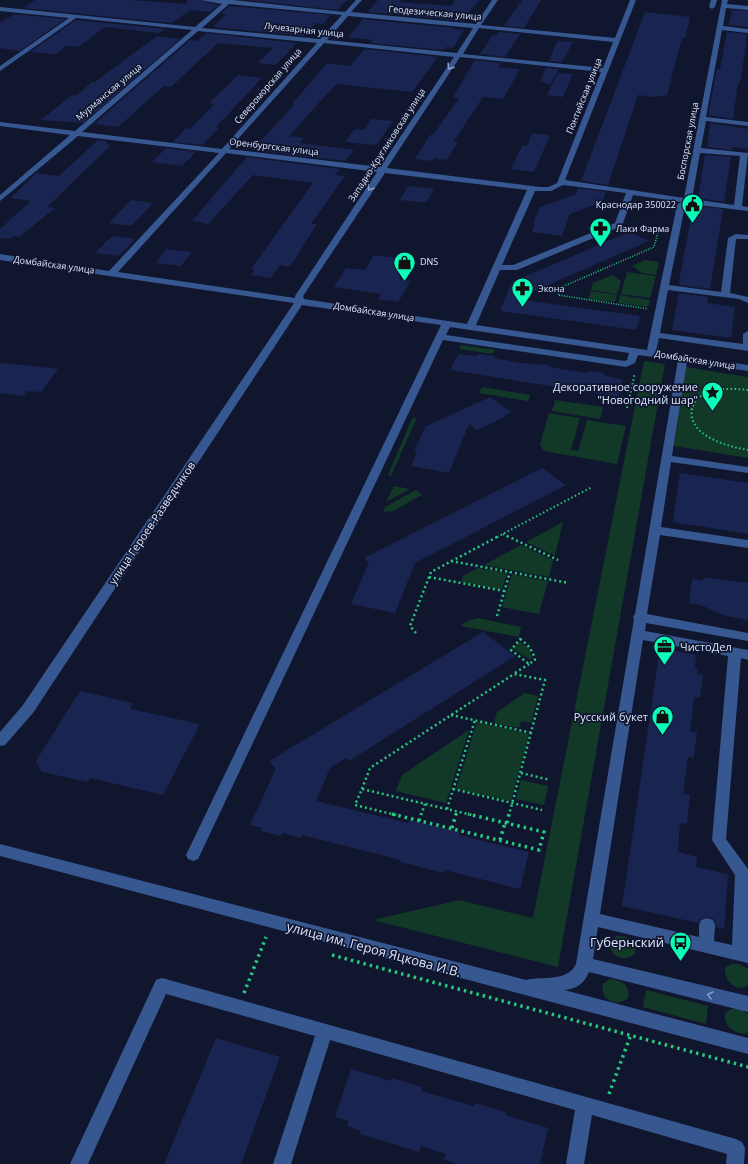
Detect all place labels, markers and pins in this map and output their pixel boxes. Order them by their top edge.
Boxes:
public building icon: Краснодар 350022 [679,192,705,225]
place label: Краснодар 350022 [596,198,676,211]
pharmacy icon: Лаки Фарма [587,216,613,249]
place label: Лаки Фарма [616,222,669,235]
shop icon: DNS [391,249,417,282]
place label: DNS [420,255,438,268]
pharmacy icon: Экона [510,276,536,309]
place label: Экона [538,282,564,295]
place label: Декоративное сооружение "Новогодний шар" [553,379,698,407]
place icon: Декоративное сооружение "Новогодний шар" [700,380,726,413]
office icon: ЧистоДел [651,634,677,667]
place label: ЧистоДел [680,639,732,654]
shop icon: Русский букет [650,704,676,737]
place label: Русский букет [574,709,648,724]
bus stop icon: Губернский [667,929,693,962]
place label: Губернский [590,933,664,951]

